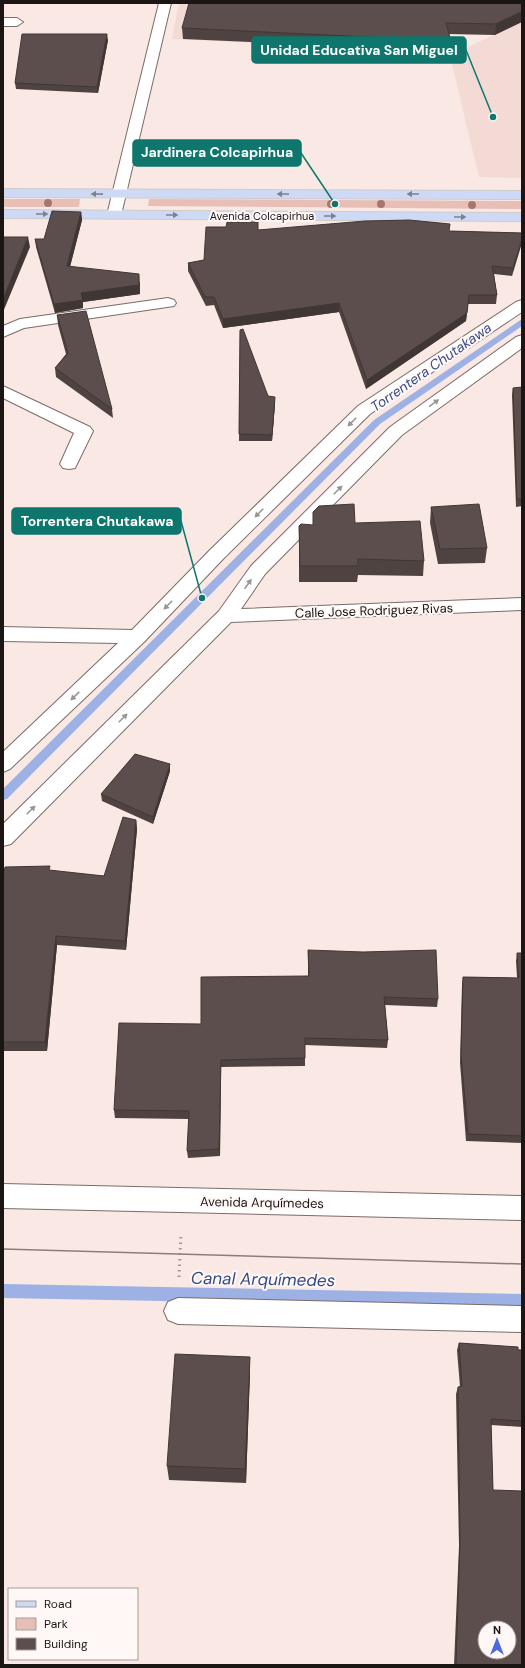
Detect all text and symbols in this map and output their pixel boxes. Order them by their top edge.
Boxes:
callout: Unidad Educativa San Miguel [252,37,466,63]
text: Unidad Educativa San Miguel [260,41,458,59]
callout: Jardinera Colcapirhua [133,140,301,166]
text: Jardinera Colcapirhua [141,143,293,161]
one-way arrow [90,191,103,197]
one-way arrow [276,191,289,197]
one-way arrow [406,191,419,197]
street label: Avenida Colcapirhua [210,209,314,223]
one-way arrow [36,211,49,217]
one-way arrow [166,212,179,218]
one-way arrow [324,213,337,219]
one-way arrow [454,214,467,220]
water label: Torrentera Chutakawa [367,318,495,416]
one-way arrow [429,399,440,407]
one-way arrow [347,417,357,427]
one-way arrow [333,485,343,495]
callout: Torrentera Chutakawa [12,508,181,534]
one-way arrow [254,508,264,518]
text: Torrentera Chutakawa [21,512,173,530]
one-way arrow [244,579,252,589]
street label: Calle Jose Rodriguez Rivas [295,599,453,622]
one-way arrow [163,600,172,610]
one-way arrow [70,691,80,701]
one-way arrow [118,714,128,723]
one-way arrow [26,805,36,815]
street label: Avenida Arquímedes [200,1193,324,1212]
water label: Canal Arquímedes [191,1267,335,1291]
legend [8,1588,138,1660]
text: Road [44,1596,72,1612]
text: Park [44,1616,68,1632]
north arrow [477,1620,517,1660]
text: N [493,1623,501,1637]
text: Building [44,1636,88,1652]

